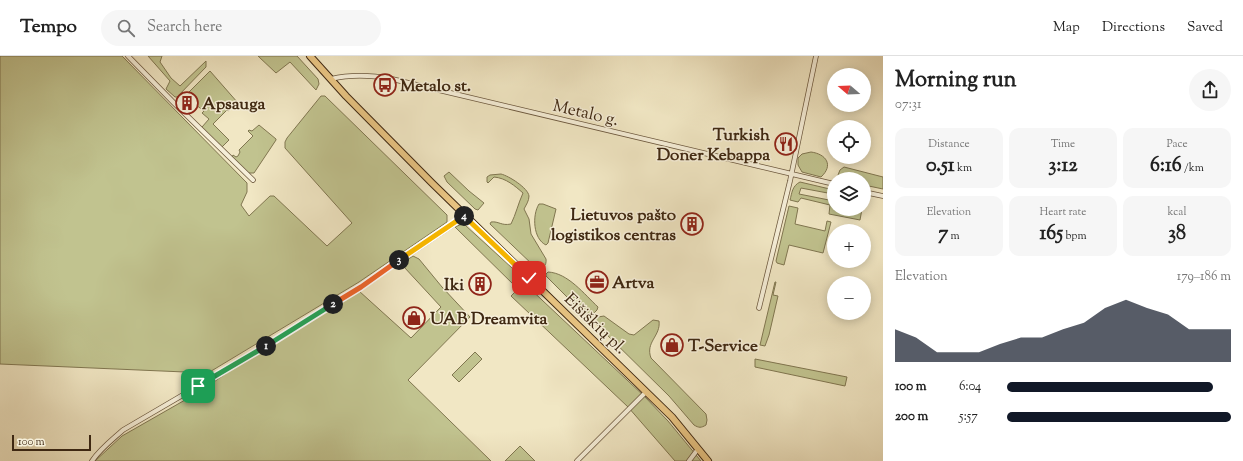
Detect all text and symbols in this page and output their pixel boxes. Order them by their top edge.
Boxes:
search box [101,10,381,46]
text: Tempo [20,14,77,41]
icon: search [115,17,137,39]
text: Search here [147,17,222,38]
text: Map [1053,18,1080,38]
text: Directions [1102,18,1165,38]
text: Saved [1187,18,1223,38]
text: Morning run [895,65,1017,97]
north arrow [827,68,871,112]
map controls [827,68,871,320]
button: share [1189,69,1231,111]
bus stop icon: Metalo st. [372,72,398,98]
place label: Metalo st. [400,75,471,99]
building icon: Apsauga [174,90,200,116]
place label: Apsauga [202,93,265,117]
street label: Metalo g. [550,95,621,133]
text: 07:31 [895,96,921,114]
button: locate [827,120,871,164]
place label: Turkish Doner Kebappa [657,124,770,168]
restaurant icon: Turkish Doner Kebappa [773,131,799,157]
text: Distance [928,136,970,152]
text: Time [1051,136,1075,152]
text: Pace [1166,136,1188,152]
text: 0.51 [926,152,955,181]
text: 3:12 [1048,152,1078,181]
text: 6:16 [1150,152,1182,181]
text: km [955,160,972,176]
text: /km [1182,160,1204,176]
button: layers [827,172,871,216]
place label: Lietuvos pašto logistikos centras [551,204,676,248]
text: Elevation [927,204,971,220]
text: Heart rate [1040,204,1086,220]
text: kcal [1168,204,1186,220]
pin: 4 [454,206,474,226]
text: 4 [461,208,467,224]
building icon: Lietuvos pašto logistikos centras [679,211,705,237]
text: 7 [938,220,948,249]
text: 165 [1039,220,1063,249]
text: 38 [1168,220,1186,249]
button: + [827,224,871,268]
text: m [948,228,960,244]
text: bpm [1063,228,1087,244]
pin: 3 [389,250,409,270]
text: 3 [397,252,401,268]
pin [512,261,546,295]
icon: check [518,267,540,289]
text: Elevation [895,268,948,286]
text: 179–186 m [1177,268,1231,286]
office icon: Artva [584,269,610,295]
building icon: Iki [467,271,493,297]
place label: Artva [612,272,655,296]
place label: Iki [444,274,464,298]
button: − [827,276,871,320]
street label: Eišiškių pl. [558,288,631,361]
pin: 2 [323,294,343,314]
text: 2 [330,296,336,312]
shop icon: UAB Dreamvita [401,305,427,331]
place label: UAB Dreamvita [430,308,548,332]
shop icon: T-Service [659,332,685,358]
place label: T-Service [688,335,758,359]
pin: 1 [256,336,276,356]
text: 1 [264,338,268,354]
pin [181,369,215,403]
icon: arrive [187,375,209,397]
text: 100 m [895,378,927,396]
text: 6:04 [959,378,981,396]
text: 200 m [895,408,928,426]
text: 5:57 [959,408,978,426]
scale bar [12,433,91,452]
text: 100 m [18,434,45,450]

